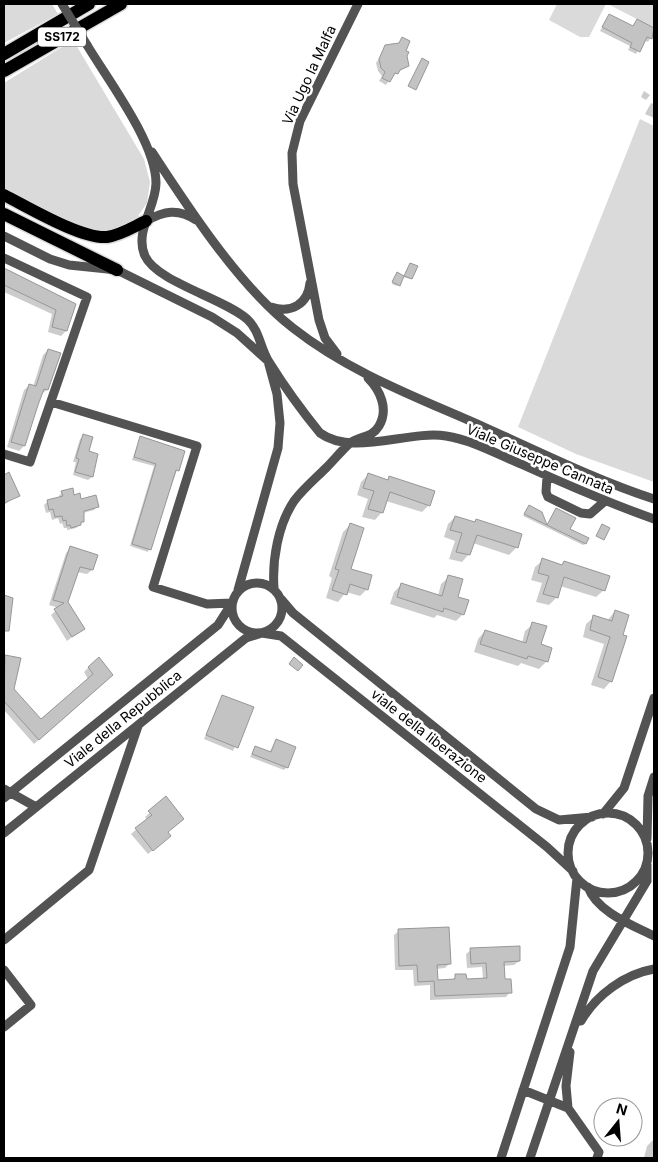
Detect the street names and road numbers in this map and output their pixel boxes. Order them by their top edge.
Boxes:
street label: Via Ugo la Malfa [278,22,339,127]
road number: SS172 [38,28,86,46]
street label: Viale Giuseppe Cannata [464,420,616,497]
street label: Viale della Repubblica [61,666,185,771]
street label: viale della liberazione [368,685,491,786]

